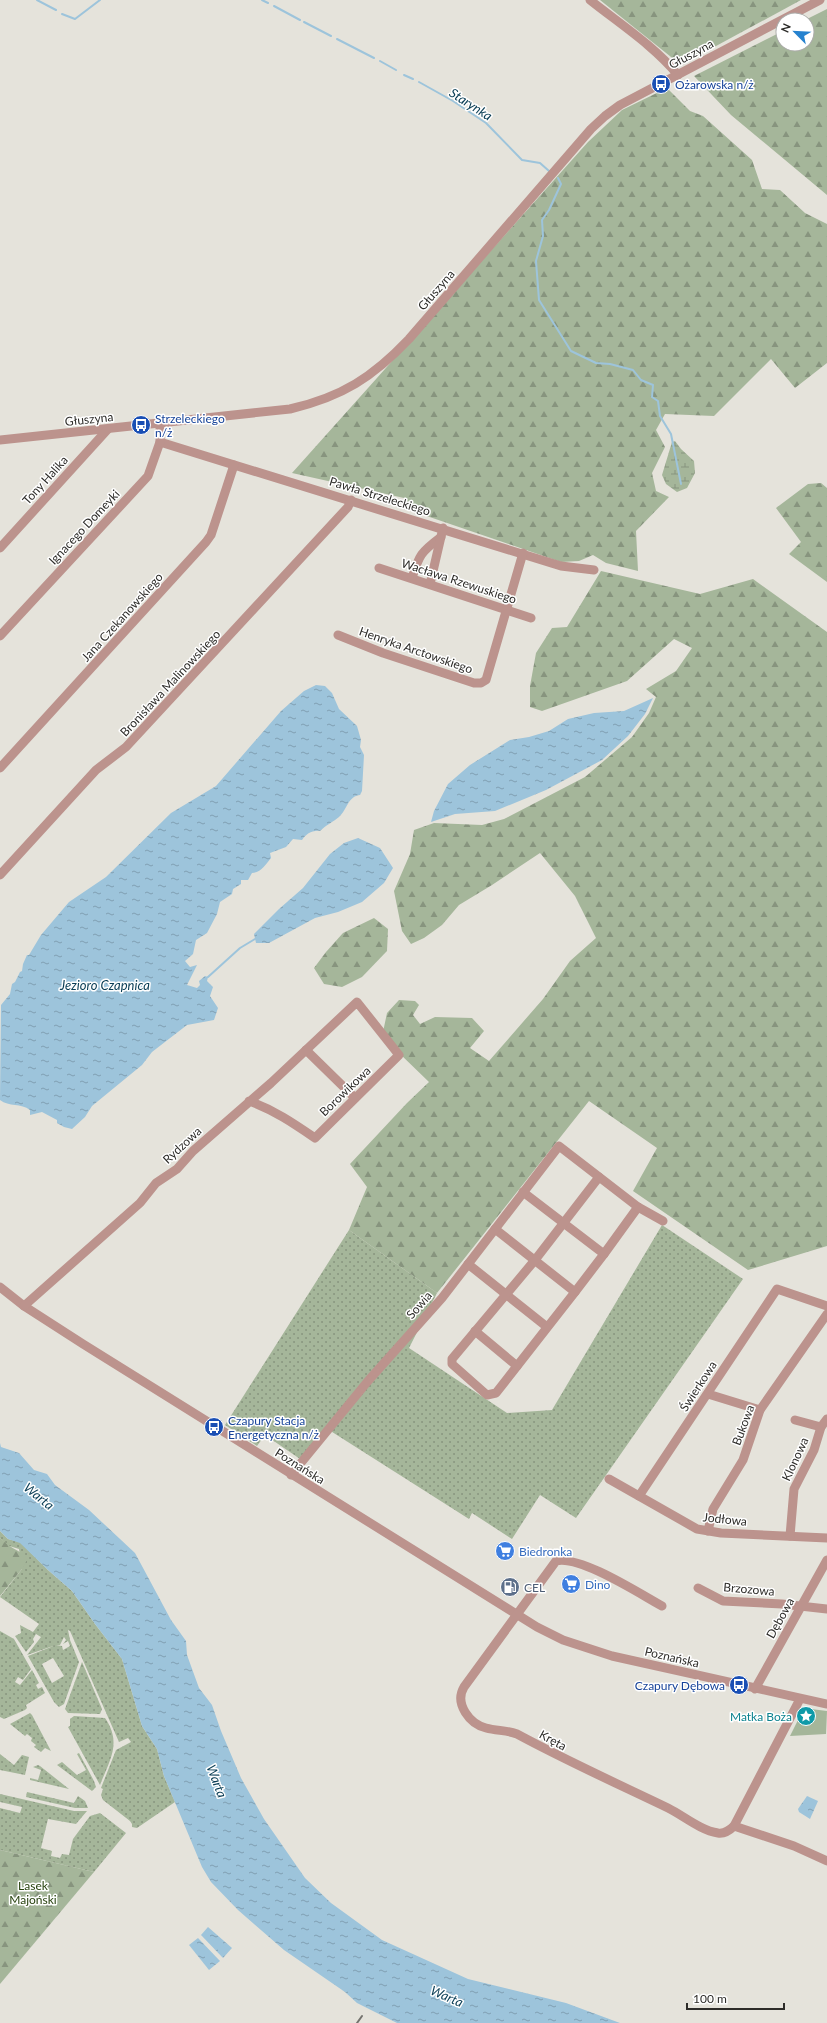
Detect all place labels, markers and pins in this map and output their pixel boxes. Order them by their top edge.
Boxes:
bus stop icon: Ożarowska n/ż [650,73,672,95]
place label: Ożarowska n/ż [675,77,754,92]
place label: Strzeleckiego n/ż [155,411,225,440]
bus stop icon: Strzeleckiego n/ż [130,414,152,436]
place label: Czapury Stacja Energetyczna n/ż [228,1413,320,1442]
bus stop icon: Czapury Stacja Energetyczna n/ż [203,1416,225,1438]
supermarket icon: Biedronka [494,1540,516,1562]
place label: Biedronka [519,1544,572,1559]
supermarket icon: Dino [560,1573,582,1595]
fuel station icon: CEL [499,1576,521,1598]
place label: Dino [585,1577,611,1592]
place label: CEL [524,1580,545,1595]
bus stop icon: Czapury Dębowa [728,1674,750,1696]
place label: Czapury Dębowa [635,1678,725,1693]
place icon: Matka Boża [795,1705,817,1727]
place label: Matka Boża [730,1709,792,1724]

